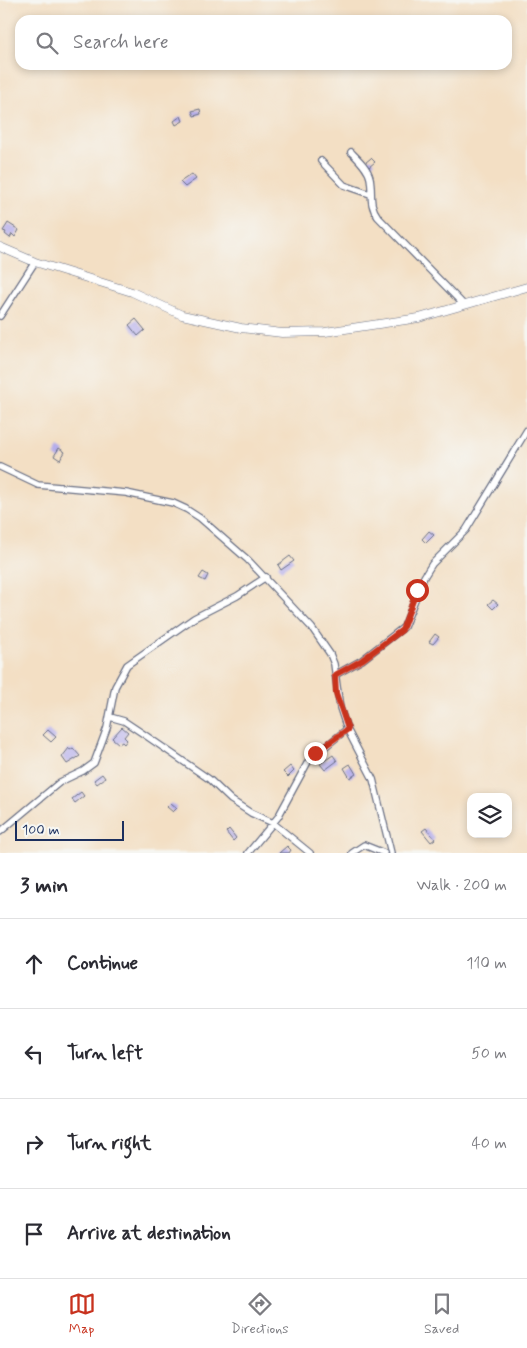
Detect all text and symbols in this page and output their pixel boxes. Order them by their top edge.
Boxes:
search box [15,15,512,70]
icon: search [33,29,61,57]
text: Search here [73,30,169,55]
route start [406,579,429,602]
route end [304,742,327,765]
map controls [467,793,512,838]
button: layers [467,793,512,838]
scale bar [15,818,124,841]
text: 100 m [22,821,60,839]
text: 3 min [20,872,68,900]
text: Walk · 200 m [416,875,507,896]
icon: ahead [20,950,48,978]
text: Continue [67,951,138,976]
text: 110 m [466,953,507,974]
icon: left [20,1040,48,1068]
text: Turn left [67,1041,143,1066]
text: 50 m [471,1043,507,1064]
icon: right [20,1130,48,1158]
text: Turn right [67,1131,151,1156]
text: 40 m [471,1133,507,1154]
icon: arrive [20,1220,48,1248]
text: Arrive at destination [67,1221,231,1246]
tab: Map [68,1290,96,1338]
tab: Directions [231,1290,289,1338]
tab: Saved [424,1290,459,1338]

